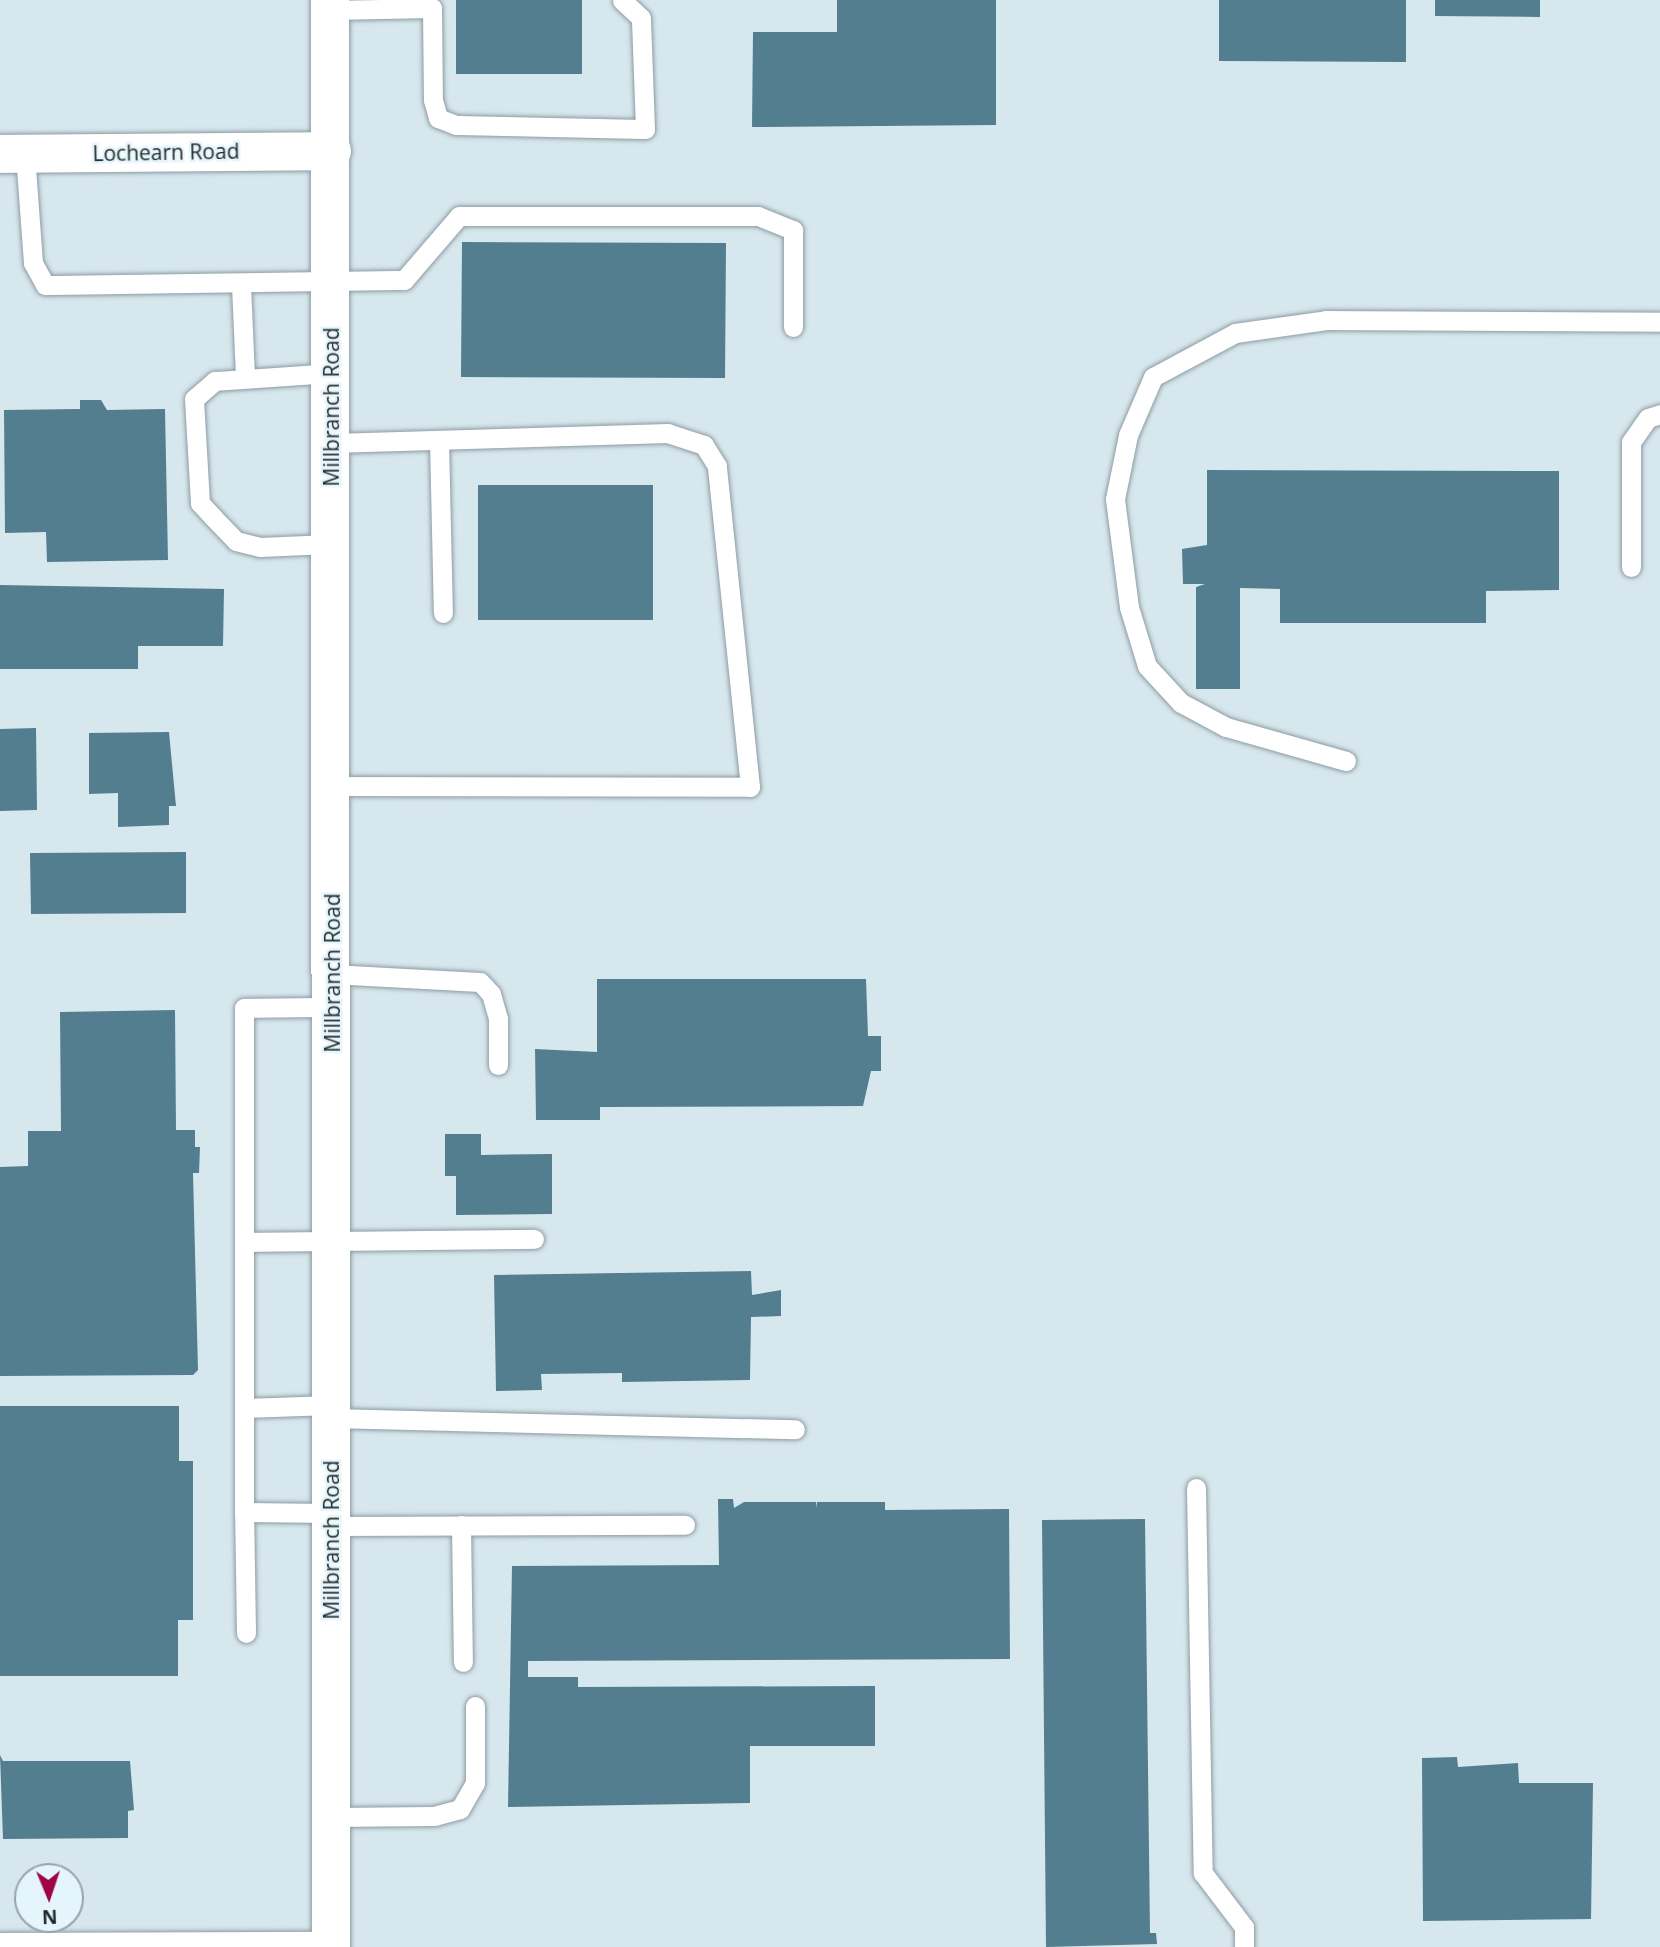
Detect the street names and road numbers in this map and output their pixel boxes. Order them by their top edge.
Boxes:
street label: Lochearn Road [92,138,240,166]
street label: Millbranch Road [318,327,344,487]
street label: Millbranch Road [319,893,345,1053]
street label: Millbranch Road [318,1460,344,1620]

